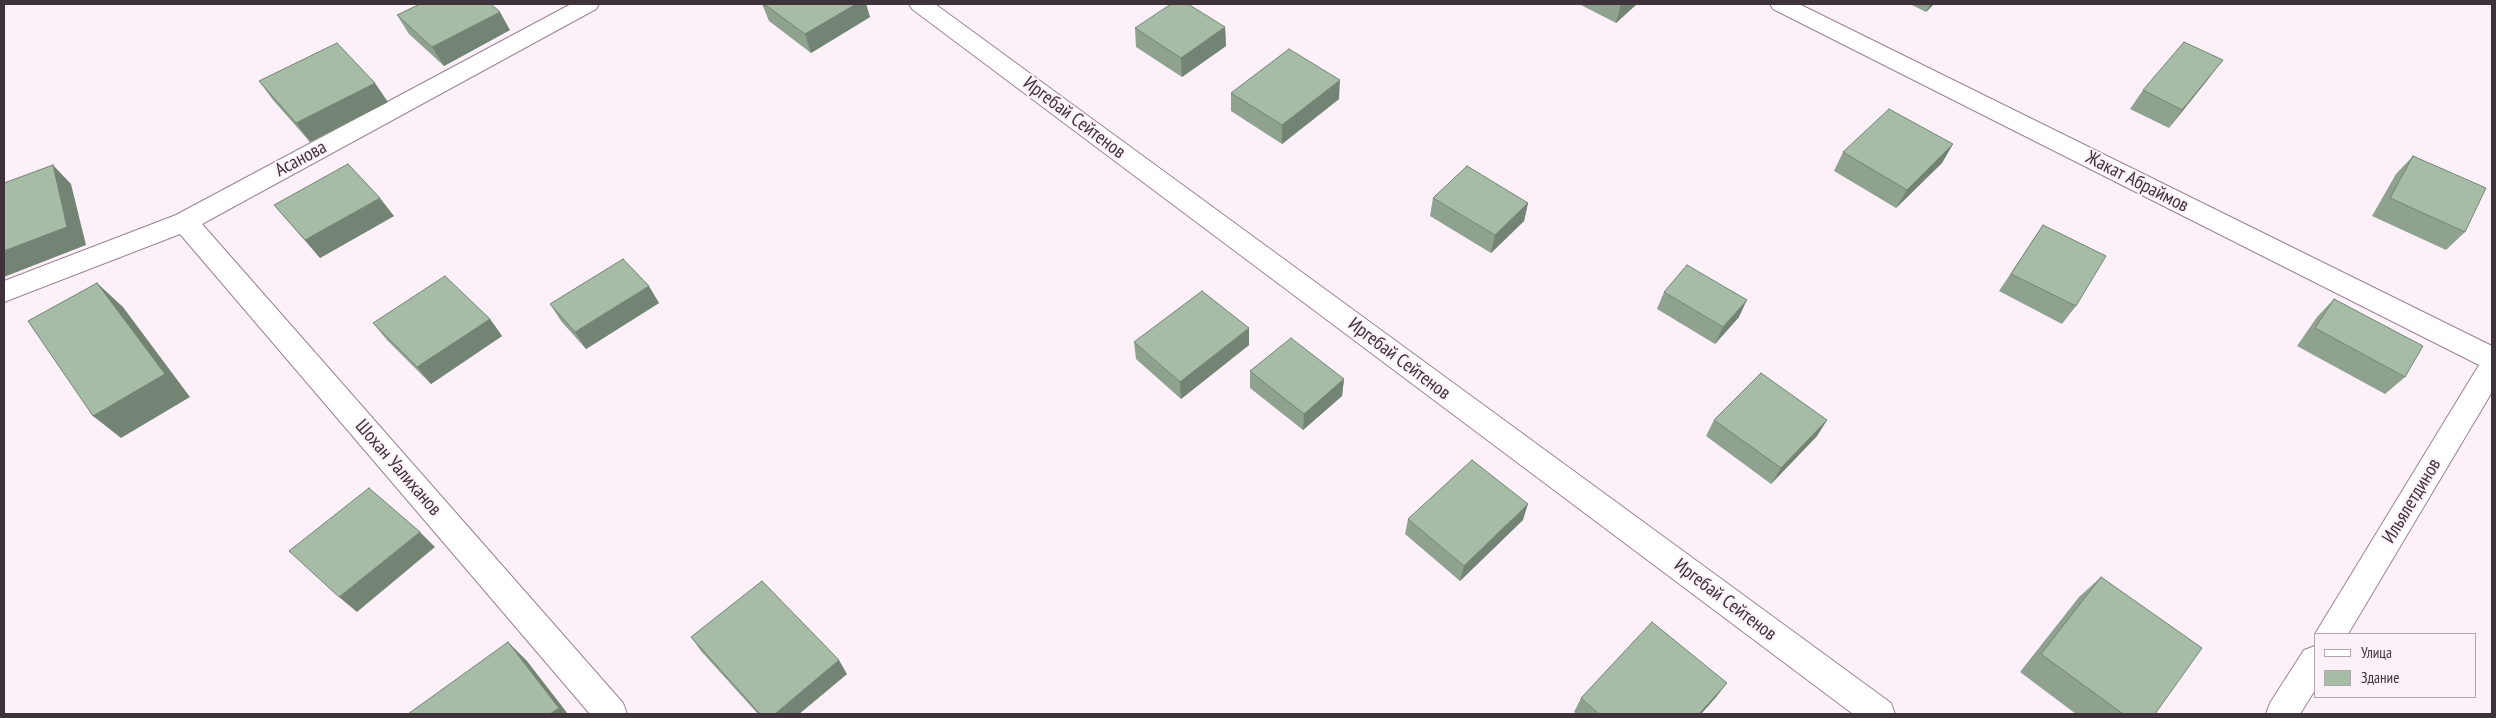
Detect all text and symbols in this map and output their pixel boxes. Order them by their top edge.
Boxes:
street label: Иргебай Сейтенов [1018,72,1130,164]
street label: Асанова [271,136,331,182]
street label: Жакат Абраймов [2082,146,2192,218]
street label: Иргебай Сейтенов [1343,313,1455,405]
street label: Шохан Уалиханов [350,415,446,521]
street label: Ильялетдинов [2378,455,2446,547]
street label: Иргебай Сейтенов [1669,554,1781,646]
legend [2314,633,2476,698]
text: Улица [2361,643,2392,662]
text: Здание [2361,668,2399,687]

